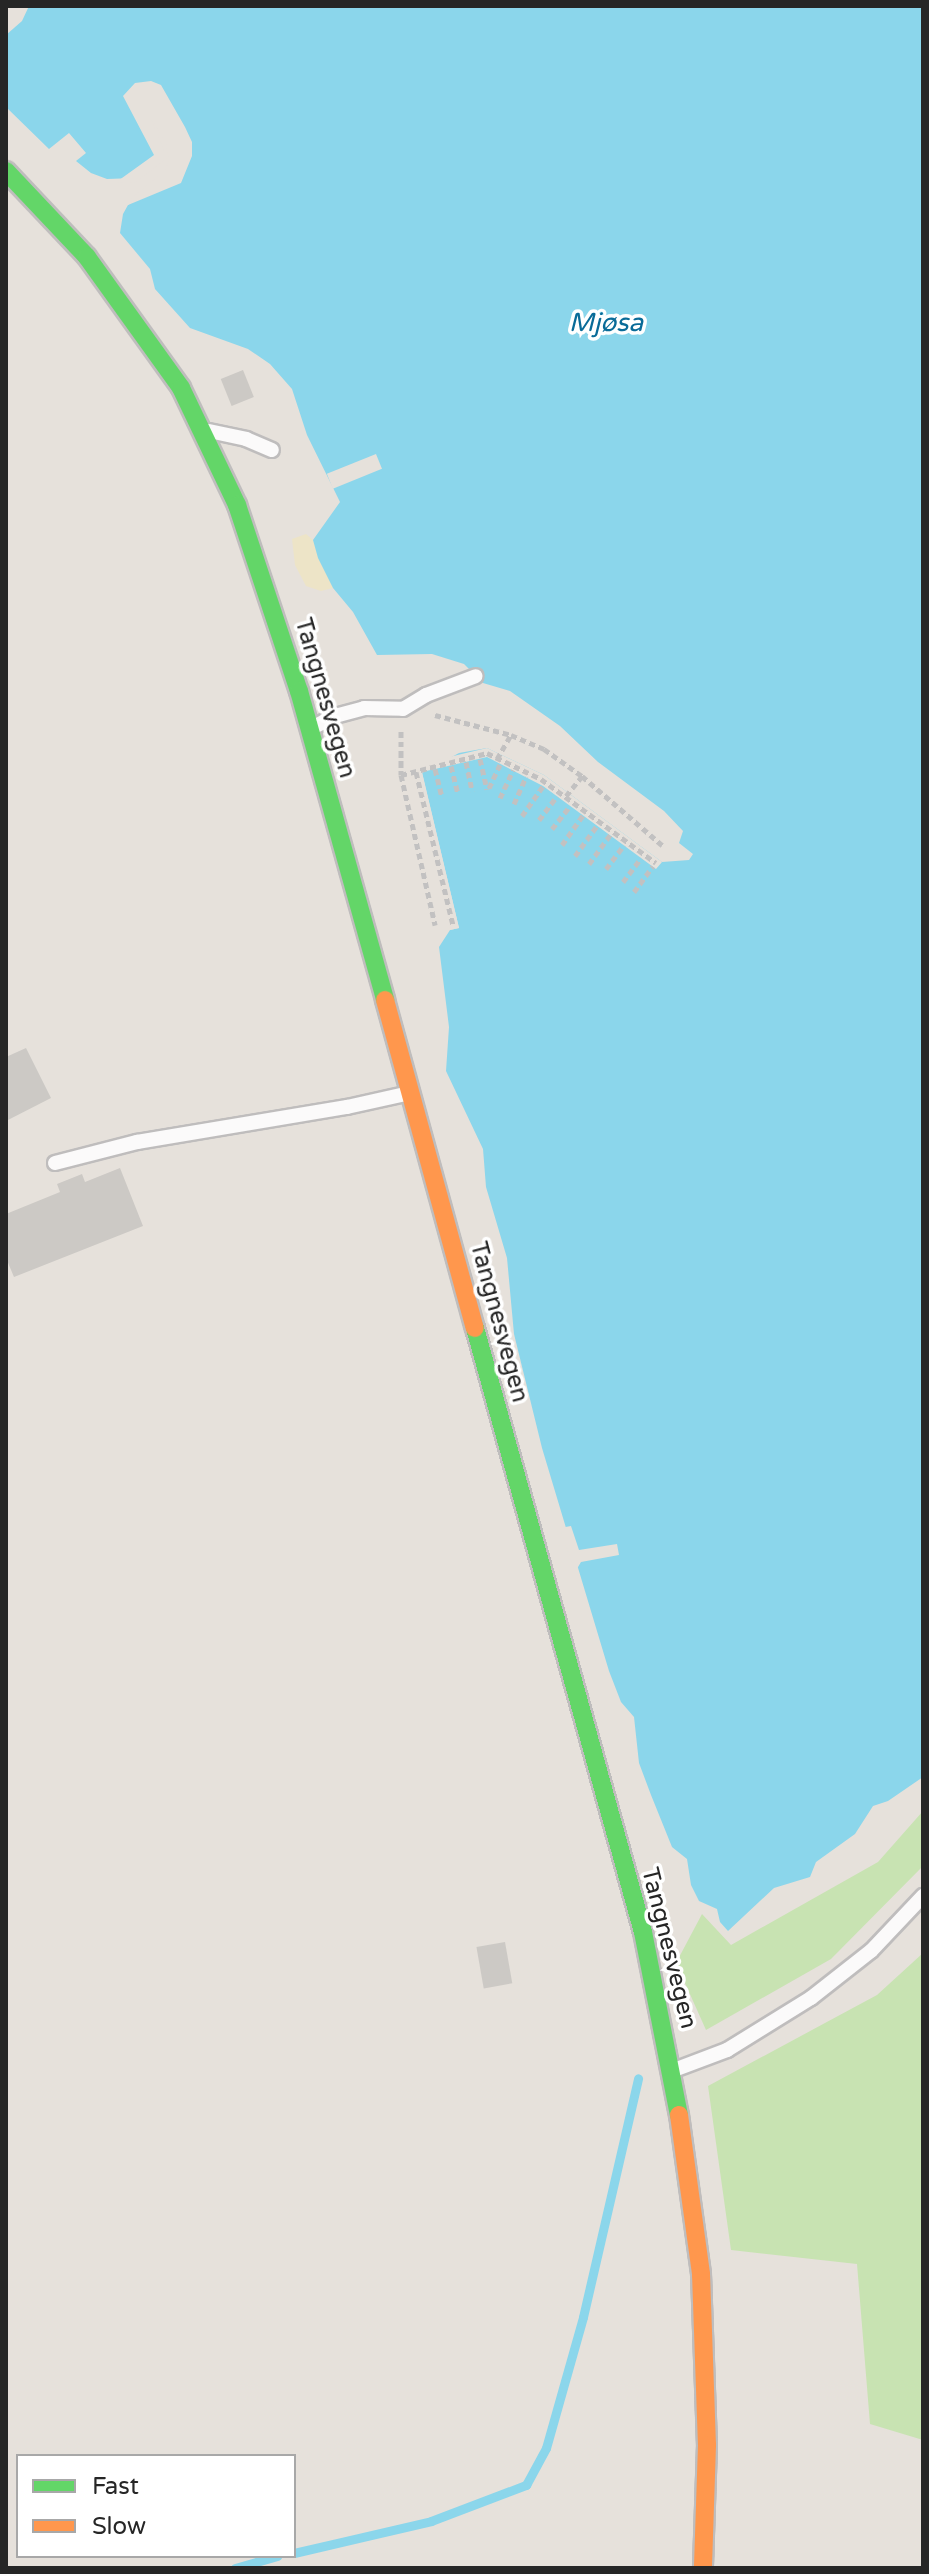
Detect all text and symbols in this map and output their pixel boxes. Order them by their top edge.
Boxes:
water label: Mjøsa [569,307,643,339]
street label: Tangnesvegen [288,615,362,781]
street label: Tangnesvegen [464,1239,534,1405]
street label: Tangnesvegen [635,1864,703,2032]
legend [16,2454,296,2558]
text: Fast [92,2472,139,2501]
text: Slow [92,2512,146,2541]

